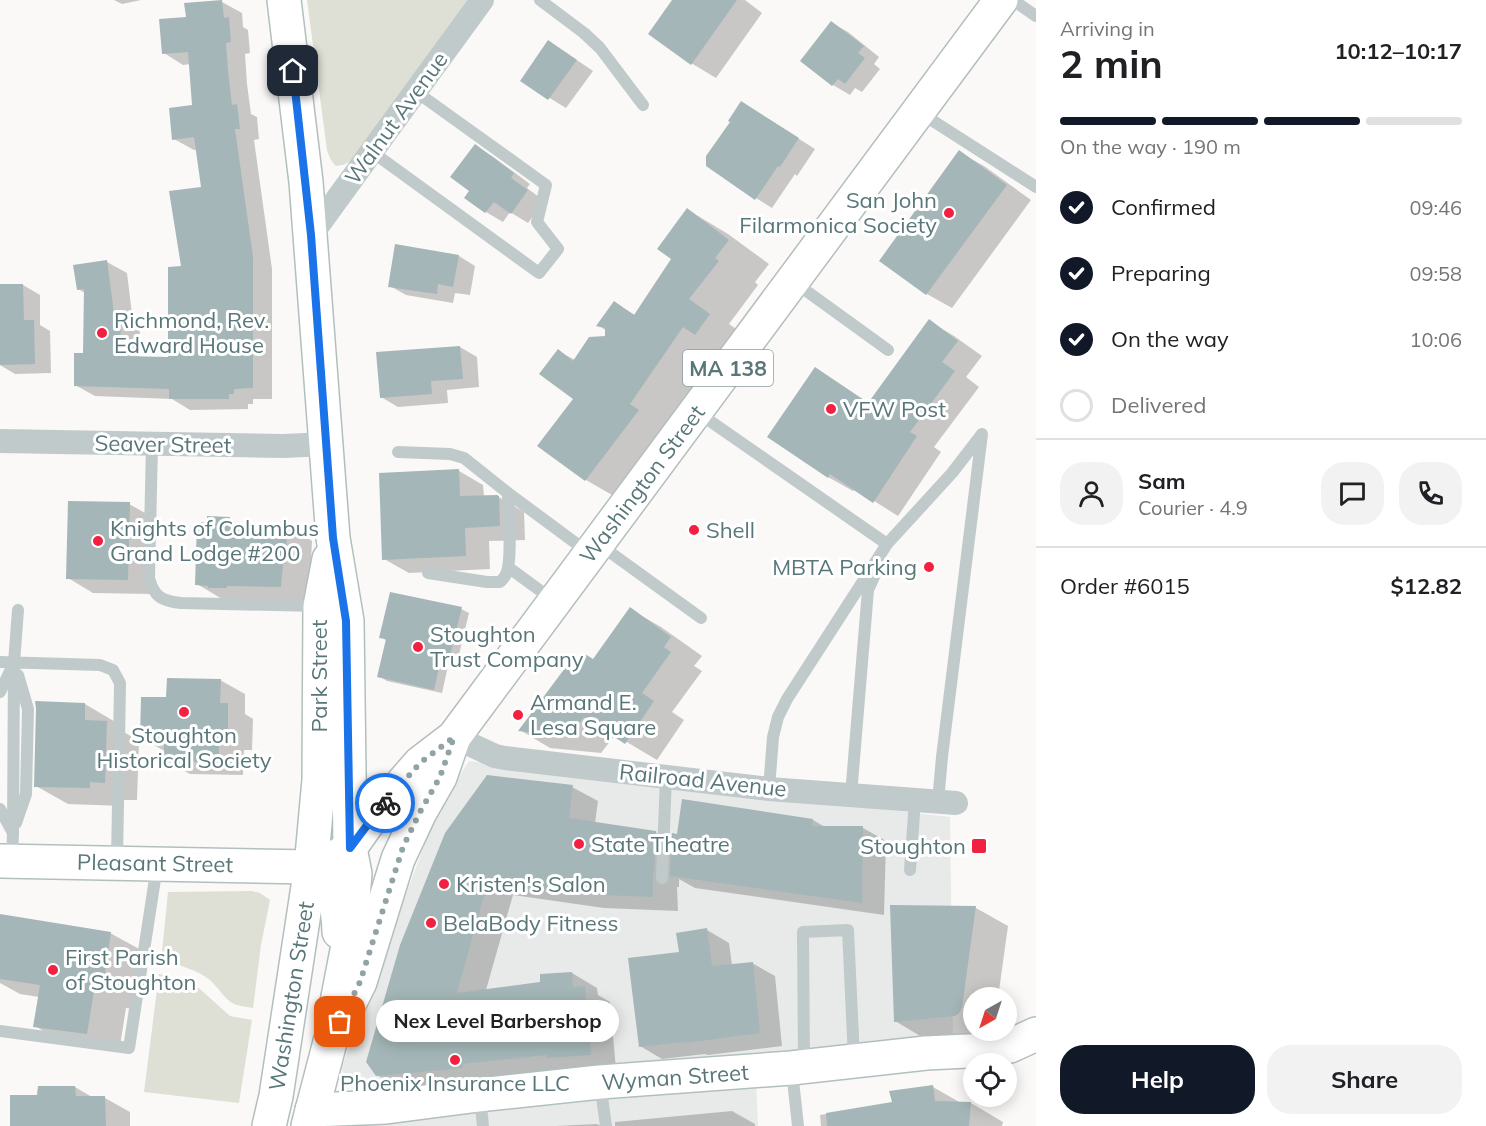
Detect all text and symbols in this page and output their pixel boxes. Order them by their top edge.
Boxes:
text: Arriving in [1060,16,1155,41]
text: 10:12–10:17 [1334,37,1462,65]
text: 2 min [1060,39,1163,88]
pin [267,45,318,96]
street label: Walnut Avenue [338,46,454,190]
icon: home [276,54,309,87]
text: On the way · 190 m [1060,134,1241,159]
place label: San John Filarmonica Society [739,186,937,239]
icon: check [1060,191,1093,224]
text: Confirmed [1111,193,1216,221]
text: 09:46 [1409,195,1462,220]
marker: San John Filarmonica Society [942,206,956,220]
icon: check [1060,257,1093,290]
text: Preparing [1111,259,1211,287]
text: 09:58 [1409,261,1462,286]
place label: Richmond, Rev. Edward House [114,306,269,359]
icon: check [1060,323,1093,356]
text: On the way [1111,325,1229,353]
marker: Richmond, Rev. Edward House [95,326,109,340]
text: 10:06 [1409,327,1462,352]
road number: MA 138 [683,350,773,386]
text: Delivered [1111,391,1206,419]
place label: VFW Post [843,395,946,423]
street label: Washington Street [573,399,711,569]
marker: VFW Post [824,402,838,416]
street label: Seaver Street [94,429,232,459]
button: person [1060,462,1123,525]
button: chat [1321,462,1384,525]
button: phone [1399,462,1462,525]
text: Sam [1138,467,1186,495]
text: Courier · 4.9 [1138,495,1248,520]
place label: Knights of Columbus Grand Lodge #200 [110,514,319,567]
place label: Shell [706,516,755,544]
marker: Shell [687,523,701,537]
marker: Knights of Columbus Grand Lodge #200 [91,534,105,548]
place label: MBTA Parking [772,553,917,581]
marker: MBTA Parking [922,560,936,574]
text: Order #6015 [1060,572,1190,600]
text: $12.82 [1391,572,1462,600]
street label: Park Street [305,619,333,732]
place label: Stoughton Trust Company [430,620,584,673]
marker: Stoughton Trust Company [411,640,425,654]
place label: Armand E. Lesa Square [530,688,656,741]
marker: Stoughton Historical Society [177,705,191,719]
marker: Armand E. Lesa Square [511,708,525,722]
place label: Stoughton Historical Society [96,721,272,774]
street label: Railroad Avenue [618,757,788,803]
courier [355,773,415,833]
icon: bike [369,787,402,820]
place label: State Theatre [591,830,730,858]
place label: Stoughton [860,832,966,860]
marker: State Theatre [572,837,586,851]
marker: Stoughton [970,837,988,855]
street label: Pleasant Street [77,848,234,878]
place label: Kristen's Salon [456,870,606,898]
marker: Kristen's Salon [437,877,451,891]
street label: Washington Street [262,899,320,1093]
place label: BelaBody Fitness [443,909,619,937]
marker: BelaBody Fitness [424,916,438,930]
place label: First Parish of Stoughton [65,943,196,996]
marker: First Parish of Stoughton [46,963,60,977]
north arrow [963,987,1017,1041]
map controls [963,987,1017,1107]
pin [314,996,365,1047]
callout: Nex Level Barbershop [376,1001,619,1043]
icon: bag [323,1005,356,1038]
text: Nex Level Barbershop [393,1008,602,1033]
button: Help [1060,1045,1255,1114]
button: Share [1267,1045,1462,1114]
marker: Phoenix Insurance LLC [448,1053,462,1067]
button: locate [963,1053,1017,1107]
street label: Wyman Street [600,1058,750,1096]
place label: Phoenix Insurance LLC [340,1069,570,1097]

